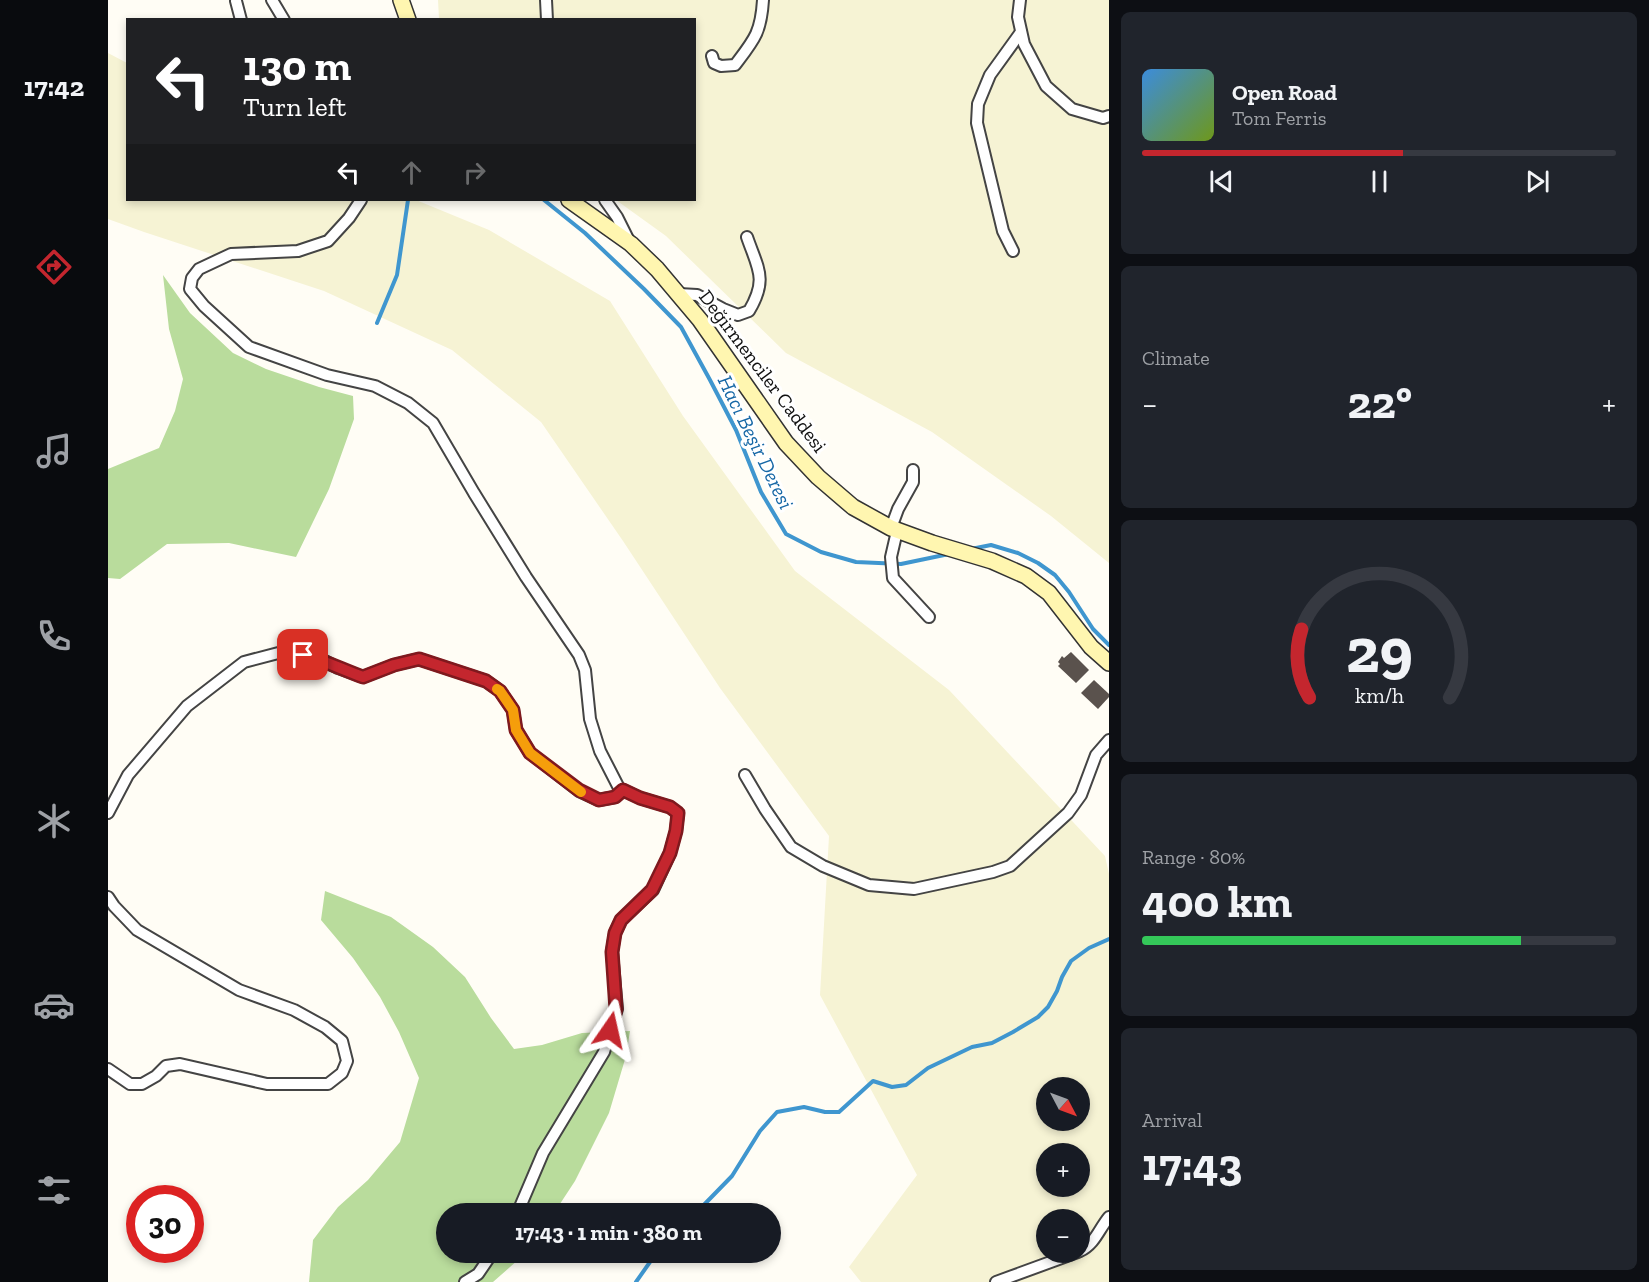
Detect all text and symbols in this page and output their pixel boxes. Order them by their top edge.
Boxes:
text: 130 m [243,40,351,91]
icon: left [144,42,222,120]
text: 17:42 [24,71,84,103]
text: Open Road [1232,79,1337,106]
text: Turn left [243,91,346,123]
text: Tom Ferris [1232,106,1327,130]
icon: left [332,156,365,189]
icon: ahead [395,156,428,189]
icon: right [458,156,491,189]
icon: previous [1205,165,1238,198]
icon: pause [1363,165,1396,198]
icon: next [1521,165,1554,198]
icon: directions [33,246,75,288]
street label: Değirmenciler Caddesi [694,285,832,457]
text: Climate [1142,346,1210,370]
water label: Hacı Beşir Deresi [713,371,799,513]
text: 22° [1347,376,1412,430]
text: − [1142,384,1157,423]
text: + [1602,384,1616,423]
icon: music [33,430,75,472]
text: 29 [1346,613,1412,688]
icon: phone [33,615,75,657]
pin [277,629,328,680]
icon: arrive [286,638,319,671]
text: km/h [1355,683,1403,708]
icon: climate [33,800,75,842]
text: Range · 80% [1142,845,1245,869]
text: 400 km [1142,875,1292,929]
icon: car [33,984,75,1026]
position arrow [578,998,642,1062]
north arrow [1036,1077,1090,1131]
map controls [1036,1077,1090,1263]
text: Arrival [1142,1108,1202,1132]
text: 17:43 [1142,1138,1242,1192]
button: + [1036,1143,1090,1197]
icon: filters [33,1169,75,1211]
speed limit sign: 30 [126,1185,204,1263]
button: − [1036,1209,1090,1263]
text: 17:43 · 1 min · 380 m [515,1219,702,1246]

